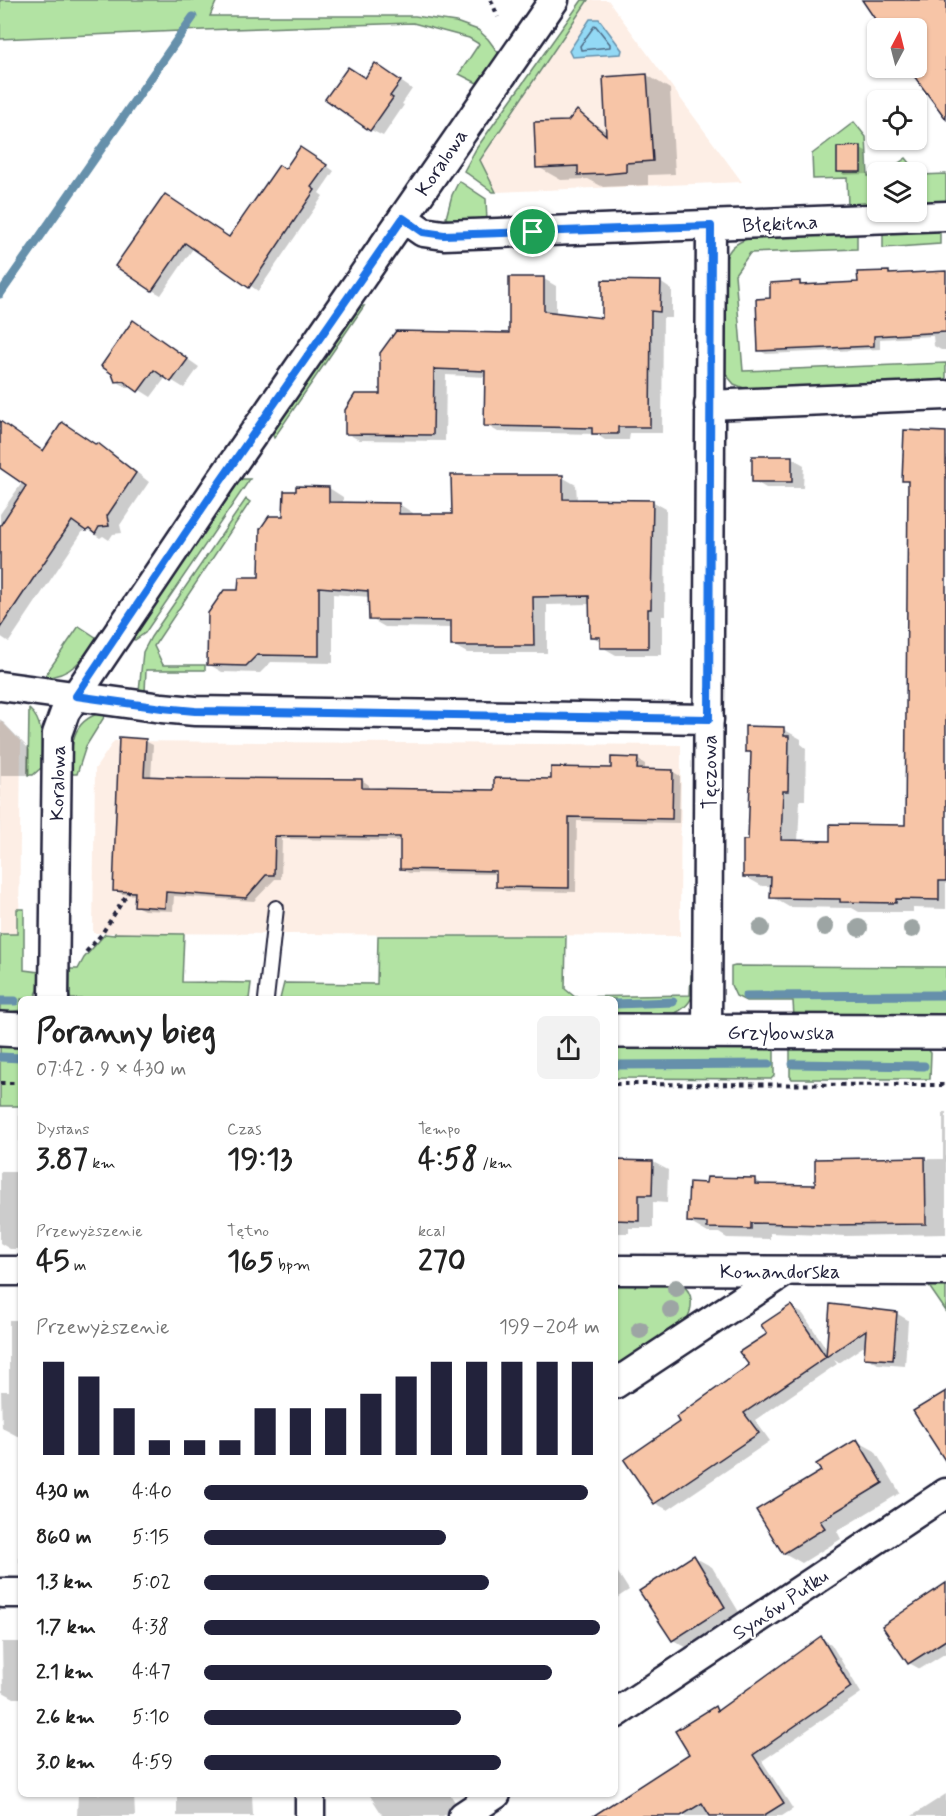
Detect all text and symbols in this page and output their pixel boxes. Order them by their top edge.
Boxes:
north arrow [867,18,927,78]
map controls [867,18,927,222]
button: locate [867,90,927,150]
street label: Koralowa [410,124,475,202]
button: layers [867,162,927,222]
pin [507,206,558,257]
street label: Błękitna [741,209,819,240]
icon: arrive [516,215,549,248]
street label: Tęczowa [697,735,724,809]
street label: Koralowa [44,745,73,821]
text: Poranny bieg [36,1011,216,1055]
button: share [537,1016,600,1079]
street label: Grzybowska [727,1020,835,1047]
text: 07:42 · 9 × 430 m [36,1056,186,1083]
text: Dystans [36,1119,89,1140]
text: Czas [227,1119,262,1140]
text: Tempo [418,1119,460,1140]
text: 3.87 [36,1140,88,1179]
text: 19:13 [227,1140,292,1179]
text: 4:58 [418,1140,478,1179]
text: km [88,1153,115,1174]
text: /km [478,1153,513,1174]
text: Przewyższenie [36,1221,143,1242]
text: Tętno [227,1221,269,1242]
text: kcal [418,1221,445,1242]
text: 45 [36,1242,69,1281]
text: 165 [227,1242,274,1281]
text: 270 [418,1242,466,1281]
text: m [69,1255,87,1276]
text: bpm [274,1255,310,1276]
street label: Komandorska [720,1259,840,1286]
text: Przewyższenie [36,1314,169,1341]
text: 199–204 m [499,1314,600,1341]
text: 430 m [36,1479,89,1506]
text: 4:40 [132,1479,172,1506]
text: 860 m [36,1524,92,1551]
text: 5:15 [132,1524,169,1551]
street label: Synów Pułku [728,1563,834,1647]
text: 1.3 km [36,1569,93,1596]
text: 5:02 [132,1569,171,1596]
text: 1.7 km [36,1614,96,1641]
text: 4:38 [132,1614,169,1641]
text: 2.1 km [36,1659,93,1686]
text: 4:47 [132,1659,171,1686]
text: 2.6 km [36,1704,95,1731]
text: 5:10 [132,1704,170,1731]
text: 3.0 km [36,1749,95,1776]
text: 4:59 [132,1749,173,1776]

